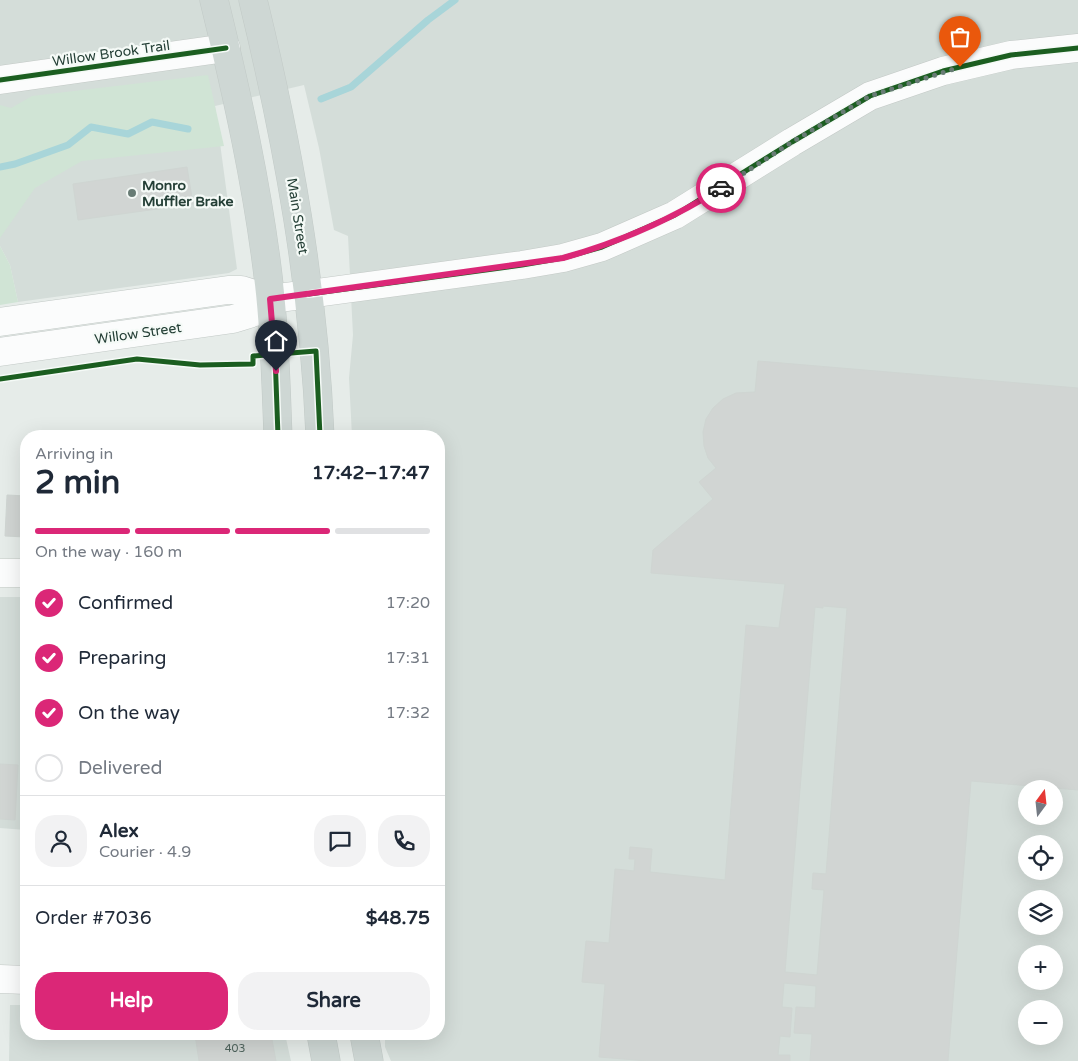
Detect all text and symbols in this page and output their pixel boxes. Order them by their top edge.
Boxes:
pin [939,16,981,67]
icon: bag [946,23,974,51]
street label: Willow Brook Trail [51,37,171,70]
courier [696,163,746,213]
icon: car [707,174,735,202]
place label: Monro Muffler Brake [142,177,234,210]
street label: Main Street [283,177,312,256]
marker: Monro Muffler Brake [126,187,138,199]
street label: Willow Street [93,319,183,348]
pin [255,320,297,371]
icon: home [262,327,290,355]
text: Arriving in [35,444,113,464]
text: 17:42–17:47 [312,462,430,484]
text: 2 min [35,464,120,502]
text: On the way · 160 m [35,542,182,562]
icon: check [35,589,63,617]
text: Confirmed [78,592,173,614]
text: 17:20 [386,593,430,613]
icon: check [35,644,63,672]
text: Preparing [78,647,167,669]
text: 17:31 [386,648,430,668]
icon: check [35,699,63,727]
text: On the way [78,702,180,724]
text: 17:32 [386,703,430,723]
text: Delivered [78,757,163,779]
north arrow [1018,780,1062,825]
map controls [1018,780,1063,1045]
button: person [35,815,87,867]
button: chat [314,815,366,867]
button: phone [378,815,430,867]
text: Alex [99,820,139,842]
button: locate [1018,835,1063,880]
text: Courier · 4.9 [99,842,191,862]
button: layers [1018,890,1063,935]
text: Order #7036 [35,907,152,929]
text: $48.75 [366,907,430,929]
button: + [1018,945,1063,990]
button: Help [35,972,228,1030]
button: Share [238,972,430,1030]
button: − [1018,1000,1063,1045]
house number: 403 [225,1042,245,1055]

